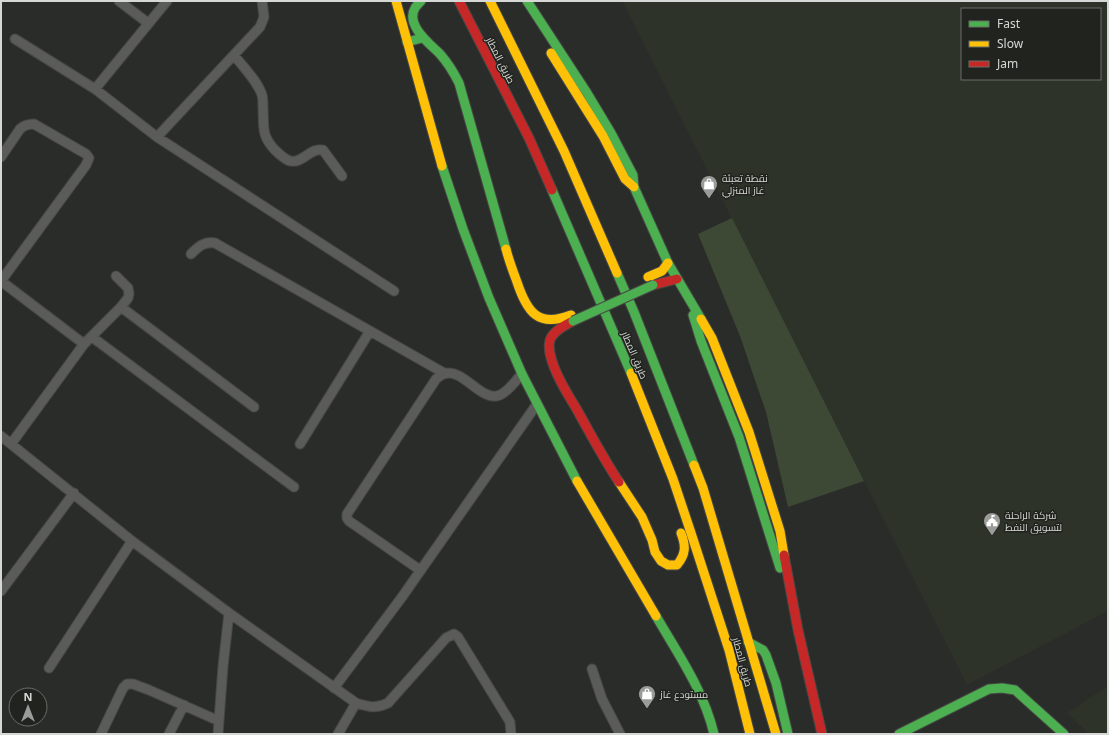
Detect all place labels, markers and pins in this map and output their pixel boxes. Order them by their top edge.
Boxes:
place label: نقطة تعبئة غاز المنزلي [722,171,768,198]
shop icon: نقطة تعبئة غاز المنزلي [699,174,719,199]
place label: شركة الراحلة لتسويق النفط [1005,508,1062,534]
public building icon: شركة الراحلة لتسويق النفط [982,511,1002,536]
shop icon: مستودع غاز [637,684,657,709]
place label: مستودع غاز [659,687,708,701]

